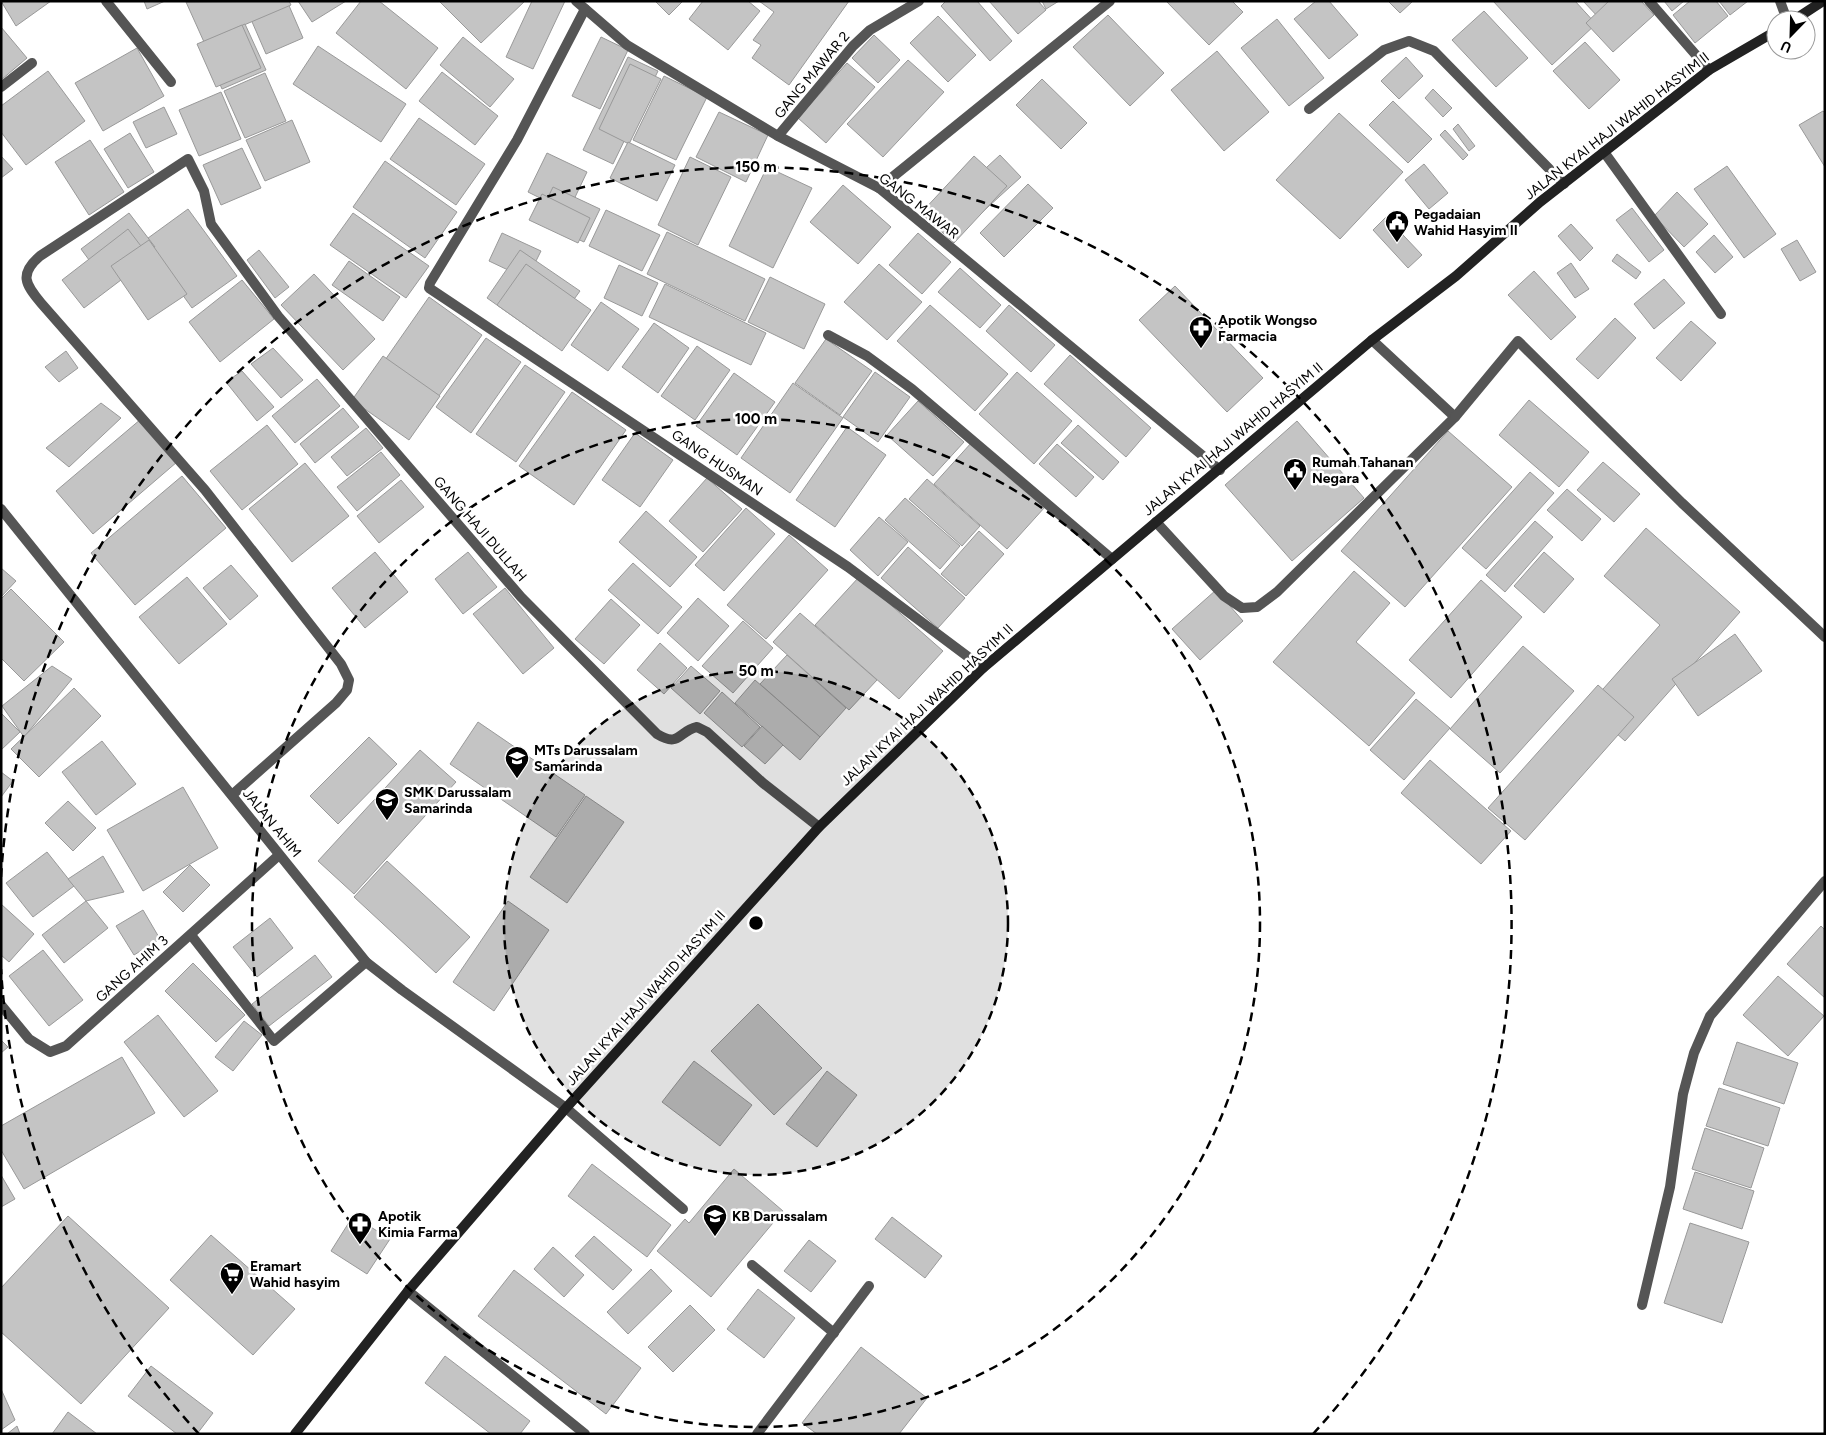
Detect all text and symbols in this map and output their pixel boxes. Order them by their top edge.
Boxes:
north arrow [1766,10,1816,60]
street label: GANG MAWAR 2 [771,28,853,122]
text: U [1778,37,1794,56]
street label: JALAN KYAI HAJI WAHID HASYIM II [1521,49,1713,203]
text: 150 m [735,158,777,176]
street label: GANG MAWAR [876,169,963,243]
place label: Pegadaian Wahid Hasyim II [1414,206,1518,239]
public building icon: Pegadaian Wahid Hasyim II [1384,209,1410,243]
place label: Apotik Wongso Farmacia [1218,312,1317,345]
pharmacy icon: Apotik Wongso Farmacia [1188,315,1214,349]
street label: JALAN KYAI HAJI WAHID HASYIM II [1140,359,1326,519]
text: 100 m [735,410,777,428]
street label: GANG HUSMAN [668,426,766,500]
place label: Rumah Tahanan Negara [1312,454,1414,487]
public building icon: Rumah Tahanan Negara [1282,457,1308,491]
street label: GANG HAJI DULLAH [430,473,530,585]
street label: JALAN KYAI HAJI WAHID HASYIM II [837,621,1017,789]
text: 50 m [738,662,774,680]
place label: MTs Darussalam Samarinda [534,742,638,775]
school or university icon: MTs Darussalam Samarinda [504,745,530,779]
place label: SMK Darussalam Samarinda [404,784,511,817]
street label: JALAN AHIM [239,785,305,861]
school or university icon: SMK Darussalam Samarinda [374,787,400,821]
street label: JALAN KYAI HAJI WAHID HASYIM II [563,907,729,1089]
centre of rings [747,914,765,932]
street label: GANG AHIM 3 [92,932,172,1006]
school or university icon: KB Darussalam [702,1203,728,1237]
place label: Apotik Kimia Farma [378,1208,458,1241]
place label: KB Darussalam [732,1208,827,1225]
pharmacy icon: Apotik Kimia Farma [347,1211,373,1245]
place label: Eramart Wahid hasyim [250,1258,340,1291]
supermarket icon: Eramart Wahid hasyim [219,1261,245,1295]

